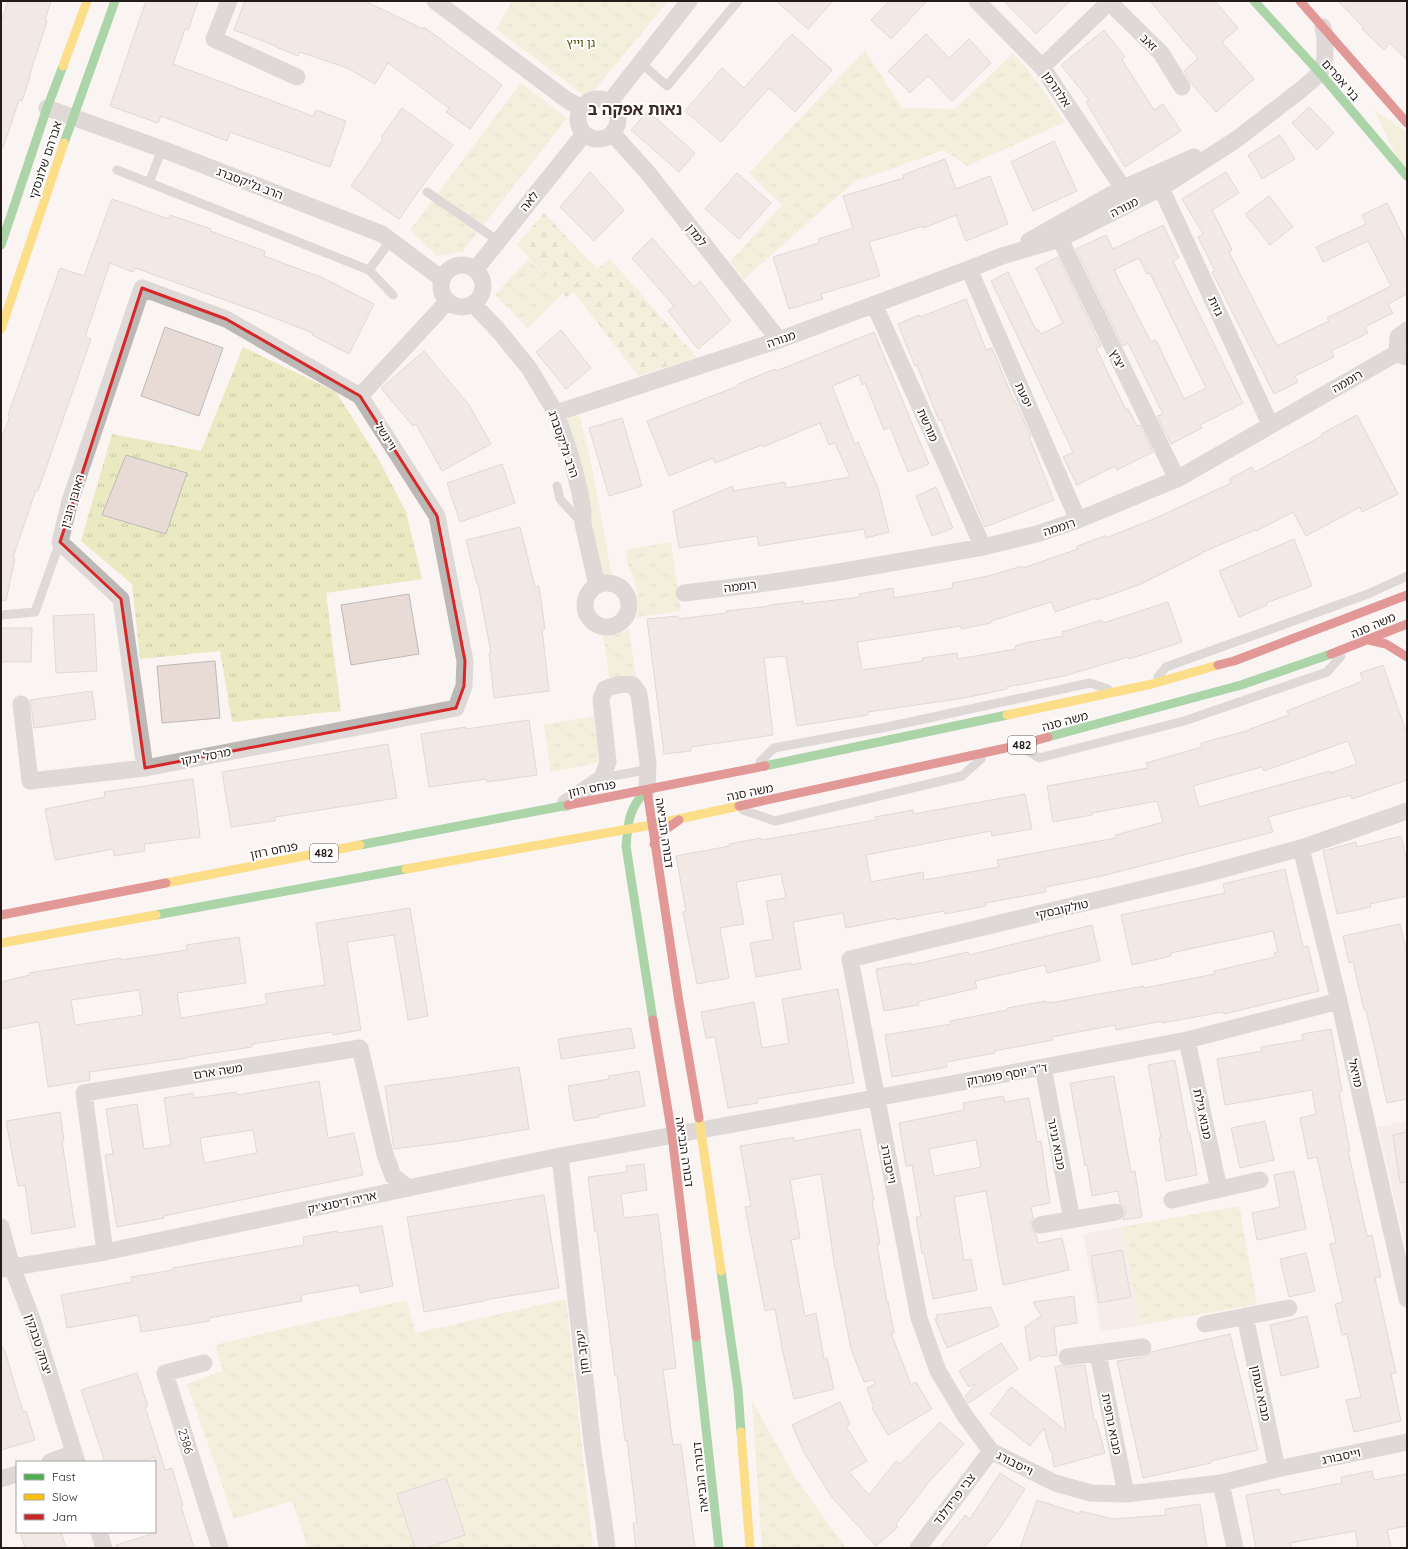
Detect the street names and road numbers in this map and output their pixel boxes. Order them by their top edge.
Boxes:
street label: זאב [1137,30,1161,54]
street label: בני אפרים [1319,56,1363,104]
street label: אלתרמן [1040,68,1075,110]
street label: אברהם שלונסקי [25,119,65,201]
street label: הרב גליקסברג [215,163,285,203]
street label: לאה [516,188,542,214]
street label: מנורה [1107,194,1141,220]
street label: למדן [684,221,710,249]
street label: גזית [1205,294,1227,319]
street label: מנורה [764,327,798,351]
street label: יציץ [1107,347,1129,371]
street label: רוממה [1329,366,1365,396]
street label: יפעת [1012,380,1036,410]
street label: מורשת [914,406,942,444]
street label: הרב גליקסברג [545,408,583,480]
street label: ויינשל [372,419,400,453]
street label: ראובן רובין [57,472,87,530]
street label: רוממה [1041,515,1077,539]
street label: רוממה [723,577,757,595]
street label: משה סנה [1348,609,1398,641]
street label: משה סנה [1040,708,1090,734]
road number: 482 [1008,736,1036,754]
street label: מרסל ינקו [180,744,232,768]
street label: פנחס רוזן [567,776,617,800]
street label: משה סנה [725,780,775,804]
street label: דבורה הנביאה [653,797,677,870]
street label: פנחס רוזן [249,838,299,862]
road number: 482 [310,844,338,862]
street label: טולקובסקי [1034,896,1090,922]
street label: מויאל [1345,1057,1367,1089]
street label: ד"ר יוסף פומרוק [965,1059,1049,1089]
street label: משה ארם [192,1060,244,1082]
street label: מבוא גילת [1190,1087,1216,1141]
street label: דבורה הנביאה [673,1116,697,1189]
street label: מבוא גניגר [1045,1117,1069,1171]
street label: וייסבורג [878,1143,900,1185]
street label: אריה דיסנצ'יק [306,1187,378,1217]
street label: יצחק טבנקין [22,1312,56,1376]
street label: יעקב חזן [572,1329,592,1375]
street label: מבוא געתון [1248,1364,1274,1422]
street label: מבוא גרופית [1099,1392,1125,1456]
street label: 2386 [175,1426,197,1456]
street label: דבורה הנביאה [689,1440,711,1513]
street label: וייסבורג [1320,1445,1362,1467]
street label: וייסבורג [994,1447,1036,1479]
street label: צבי פרידלנד [930,1470,979,1528]

